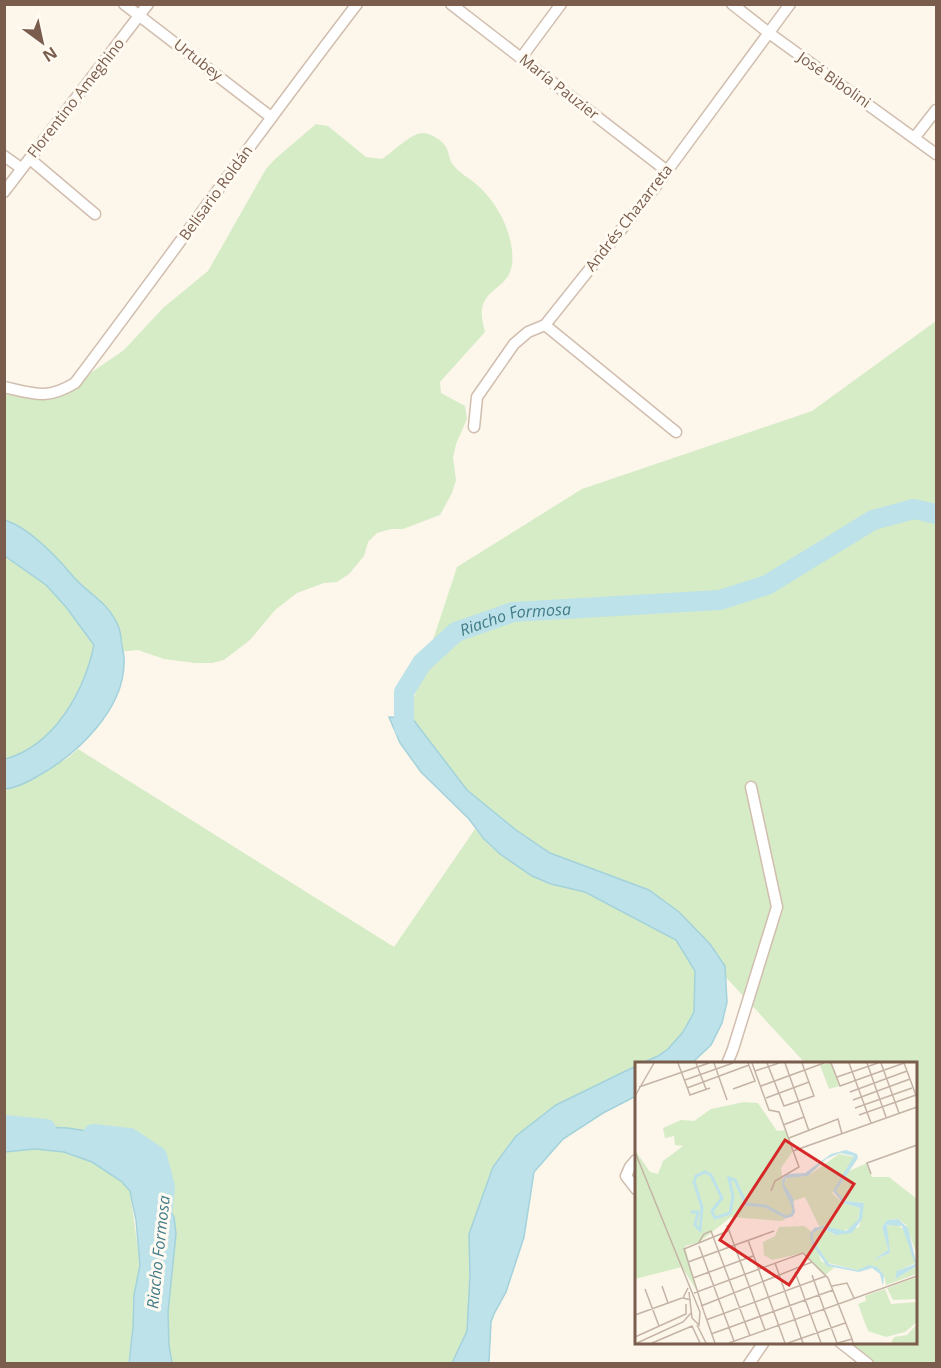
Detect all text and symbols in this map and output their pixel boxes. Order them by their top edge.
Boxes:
north arrow [12,12,72,72]
street label: Florentino Ameghino [22,33,128,161]
street label: Urtubey [170,34,228,85]
text: N [39,42,62,67]
street label: José Bibolini [792,46,875,112]
street label: María Pauzier [516,49,604,124]
street label: Belisario Roldán [174,141,256,244]
street label: Andrés Chazarreta [580,160,676,275]
water label: Riacho Formosa [457,598,571,641]
inset map [635,1062,917,1344]
water label: Riacho Formosa [141,1194,175,1310]

